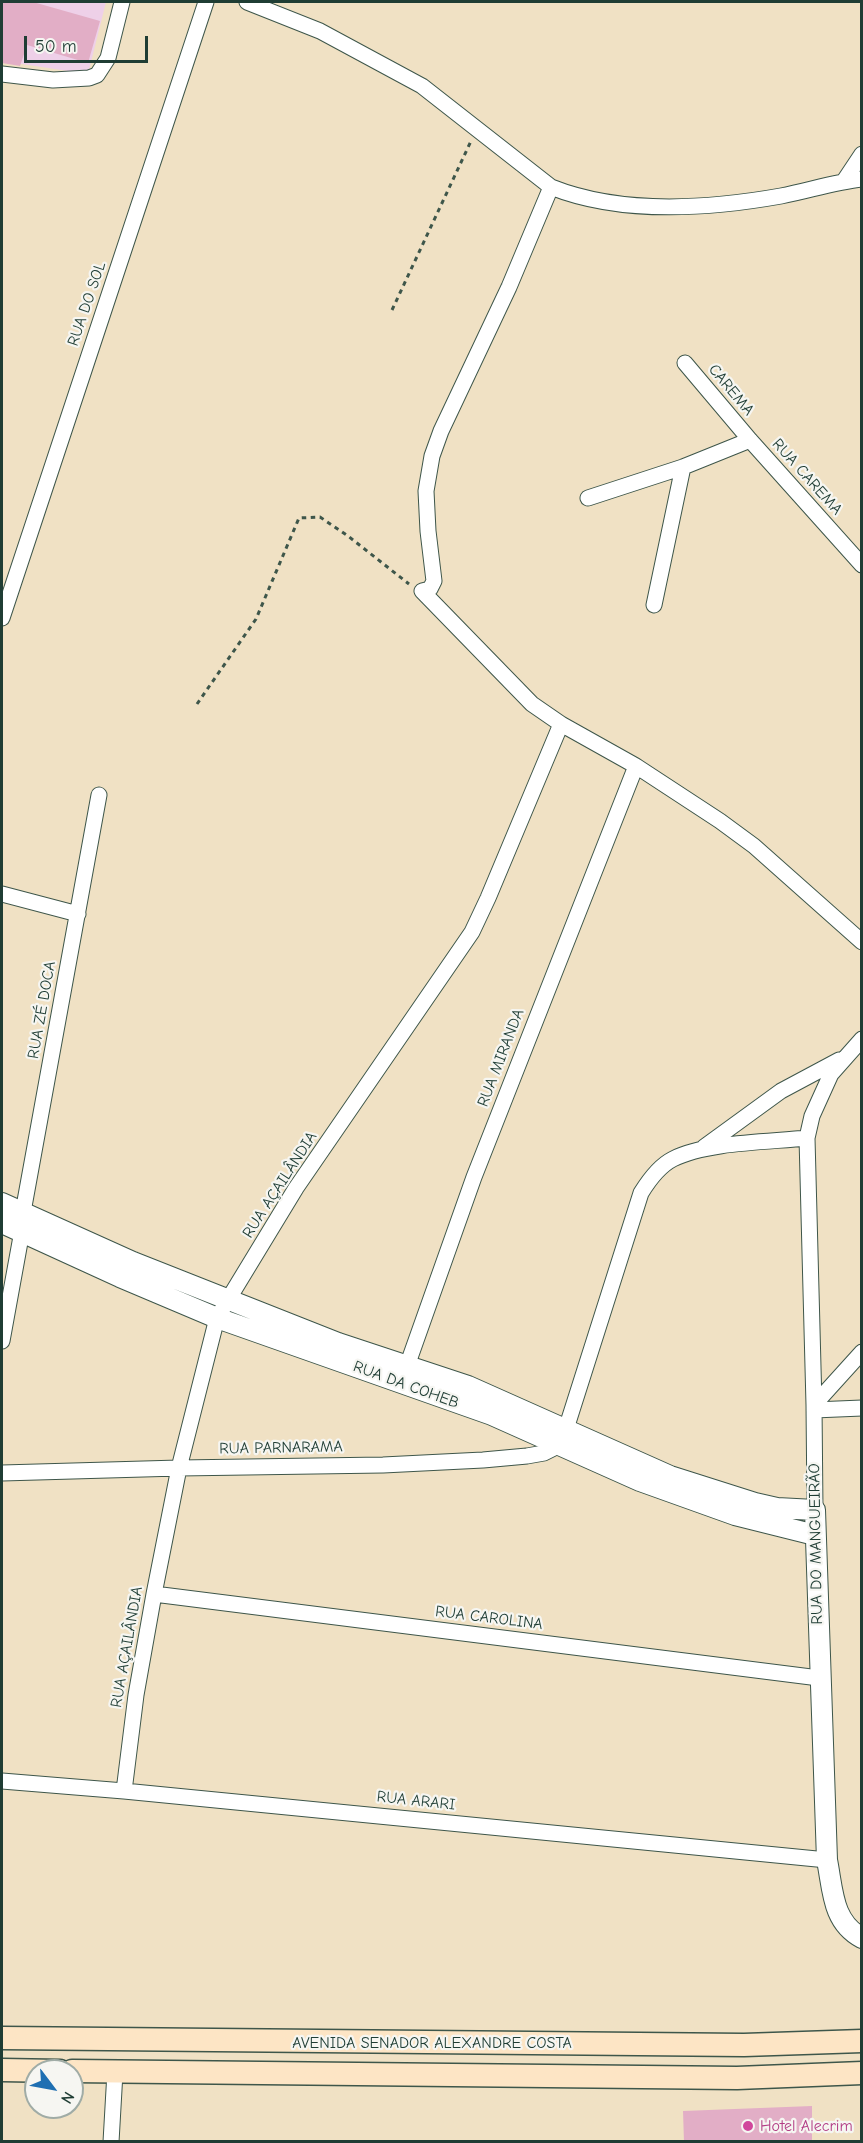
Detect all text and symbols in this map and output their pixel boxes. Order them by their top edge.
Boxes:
scale bar [27,24,152,62]
text: 50 m [35,36,77,57]
street label: RUA DO SOL [64,259,110,349]
street label: CAREMA [704,360,758,420]
street label: RUA CAREMA [768,435,846,519]
street label: RUA ZÉ DOCA [24,960,60,1060]
street label: RUA MIRANDA [474,1006,528,1110]
street label: RUA AÇAILÂNDIA [239,1128,321,1242]
street label: RUA DA COHEB [351,1357,461,1413]
street label: RUA PARNARAMA [219,1437,343,1459]
street label: RUA DO MANGUEIRÃO [805,1463,827,1625]
street label: RUA AÇAILÂNDIA [107,1585,147,1709]
street label: RUA CAROLINA [434,1602,544,1634]
street label: RUA ARARI [376,1787,456,1815]
street label: AVENIDA SENADOR ALEXANDRE COSTA [292,2033,572,2053]
north arrow [24,2059,84,2119]
text: N [57,2088,78,2107]
place label: Hotel Alecrim [760,2116,853,2136]
marker: Hotel Alecrim [741,2119,755,2133]

